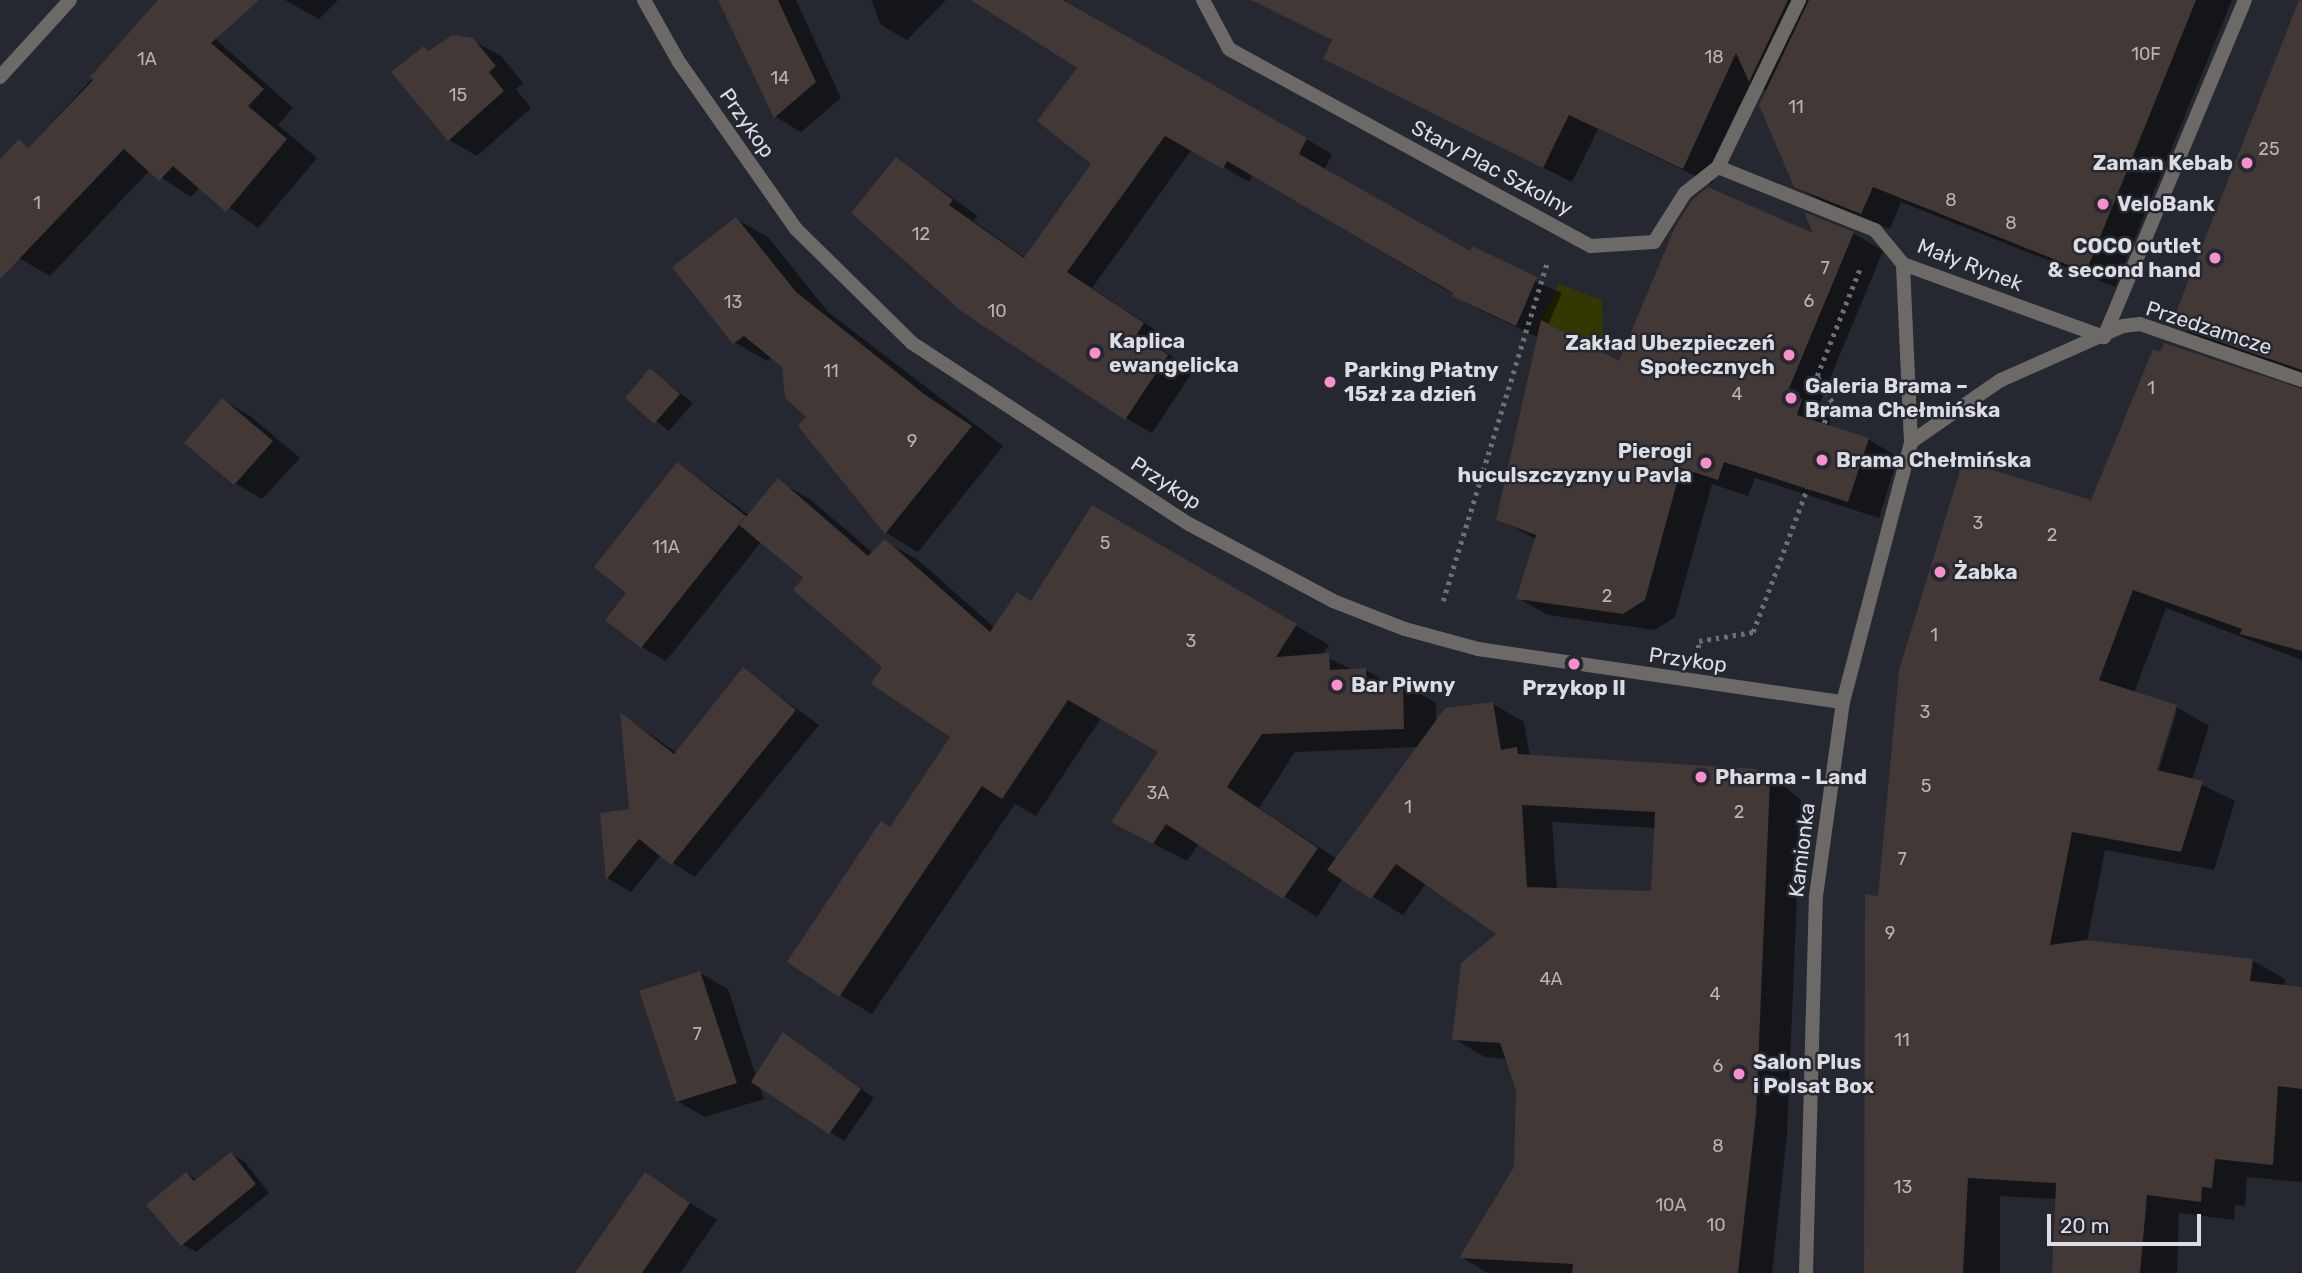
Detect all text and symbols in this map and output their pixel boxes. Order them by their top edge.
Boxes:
house number: 10F [2131,43,2161,65]
house number: 18 [1704,46,1724,68]
house number: 1A [137,48,157,70]
house number: 14 [771,67,789,89]
house number: 15 [449,84,467,106]
street label: Przykop [714,84,780,162]
house number: 11 [1788,96,1804,118]
street label: Stary Plac Szkolny [1407,115,1577,221]
house number: 25 [2258,138,2280,160]
place label: Zaman Kebab [2093,150,2233,176]
marker: Zaman Kebab [2239,155,2255,171]
house number: 8 [1945,189,1957,211]
place label: VeloBank [2117,191,2215,217]
house number: 1 [33,192,41,214]
marker: VeloBank [2095,196,2111,212]
house number: 8 [2005,212,2017,234]
house number: 12 [912,223,930,245]
street label: Mały Rynek [1913,233,2027,297]
place label: COCO outlet & second hand [2048,233,2201,283]
marker: COCO outlet & second hand [2207,250,2223,266]
house number: 7 [1820,257,1830,279]
house number: 6 [1804,290,1814,312]
house number: 13 [724,291,742,313]
street label: Przedzamcze [2143,296,2275,360]
house number: 10 [987,300,1007,322]
place label: Kaplica ewangelicka [1109,328,1239,378]
place label: Zakład Ubezpieczeń Społecznych [1565,330,1775,380]
marker: Kaplica ewangelicka [1087,345,1103,361]
marker: Zakład Ubezpieczeń Społecznych [1781,347,1797,363]
place label: Parking Płatny 15zł za dzień [1344,357,1499,407]
house number: 11 [823,360,839,382]
place label: Galeria Brama – Brama Chełmińska [1805,373,2001,423]
marker: Parking Płatny 15zł za dzień [1322,374,1338,390]
house number: 1 [2147,377,2155,399]
house number: 4 [1731,383,1743,405]
marker: Galeria Brama – Brama Chełmińska [1783,390,1799,406]
house number: 9 [907,430,917,452]
place label: Pierogi huculszczyzny u Pavla [1457,438,1692,488]
place label: Brama Chełmińska [1836,447,2032,473]
street label: Przykop [1126,451,1206,515]
marker: Brama Chełmińska [1814,452,1830,468]
marker: Pierogi huculszczyzny u Pavla [1698,455,1714,471]
house number: 3 [1973,512,1983,534]
house number: 2 [2047,524,2057,546]
house number: 5 [1100,532,1110,554]
house number: 11A [652,536,680,558]
place label: Żabka [1954,559,2018,585]
marker: Żabka [1932,564,1948,580]
house number: 2 [1602,585,1612,607]
house number: 1 [1930,624,1938,646]
house number: 3 [1186,630,1196,652]
street label: Przykop [1647,642,1729,678]
marker: Przykop II [1566,656,1582,672]
place label: Bar Piwny [1351,672,1456,698]
place label: Przykop II [1522,675,1626,701]
marker: Bar Piwny [1329,677,1345,693]
house number: 3 [1920,701,1930,723]
place label: Pharma - Land [1715,764,1867,790]
marker: Pharma - Land [1693,769,1709,785]
house number: 5 [1921,775,1931,797]
house number: 3A [1147,782,1169,804]
house number: 1 [1404,796,1412,818]
house number: 2 [1734,801,1744,823]
street label: Kamionka [1784,801,1820,899]
house number: 7 [1897,848,1907,870]
house number: 9 [1885,922,1895,944]
house number: 4A [1539,968,1563,990]
house number: 4 [1709,983,1721,1005]
house number: 7 [692,1023,702,1045]
house number: 11 [1894,1029,1910,1051]
place label: Salon Plus i Polsat Box [1753,1049,1874,1099]
house number: 6 [1713,1055,1723,1077]
marker: Salon Plus i Polsat Box [1731,1066,1747,1082]
house number: 8 [1712,1135,1724,1157]
house number: 13 [1894,1176,1912,1198]
house number: 10A [1655,1194,1687,1216]
scale bar [2050,1200,2204,1244]
text: 20 m [2060,1213,2109,1238]
house number: 10 [1706,1214,1726,1236]

